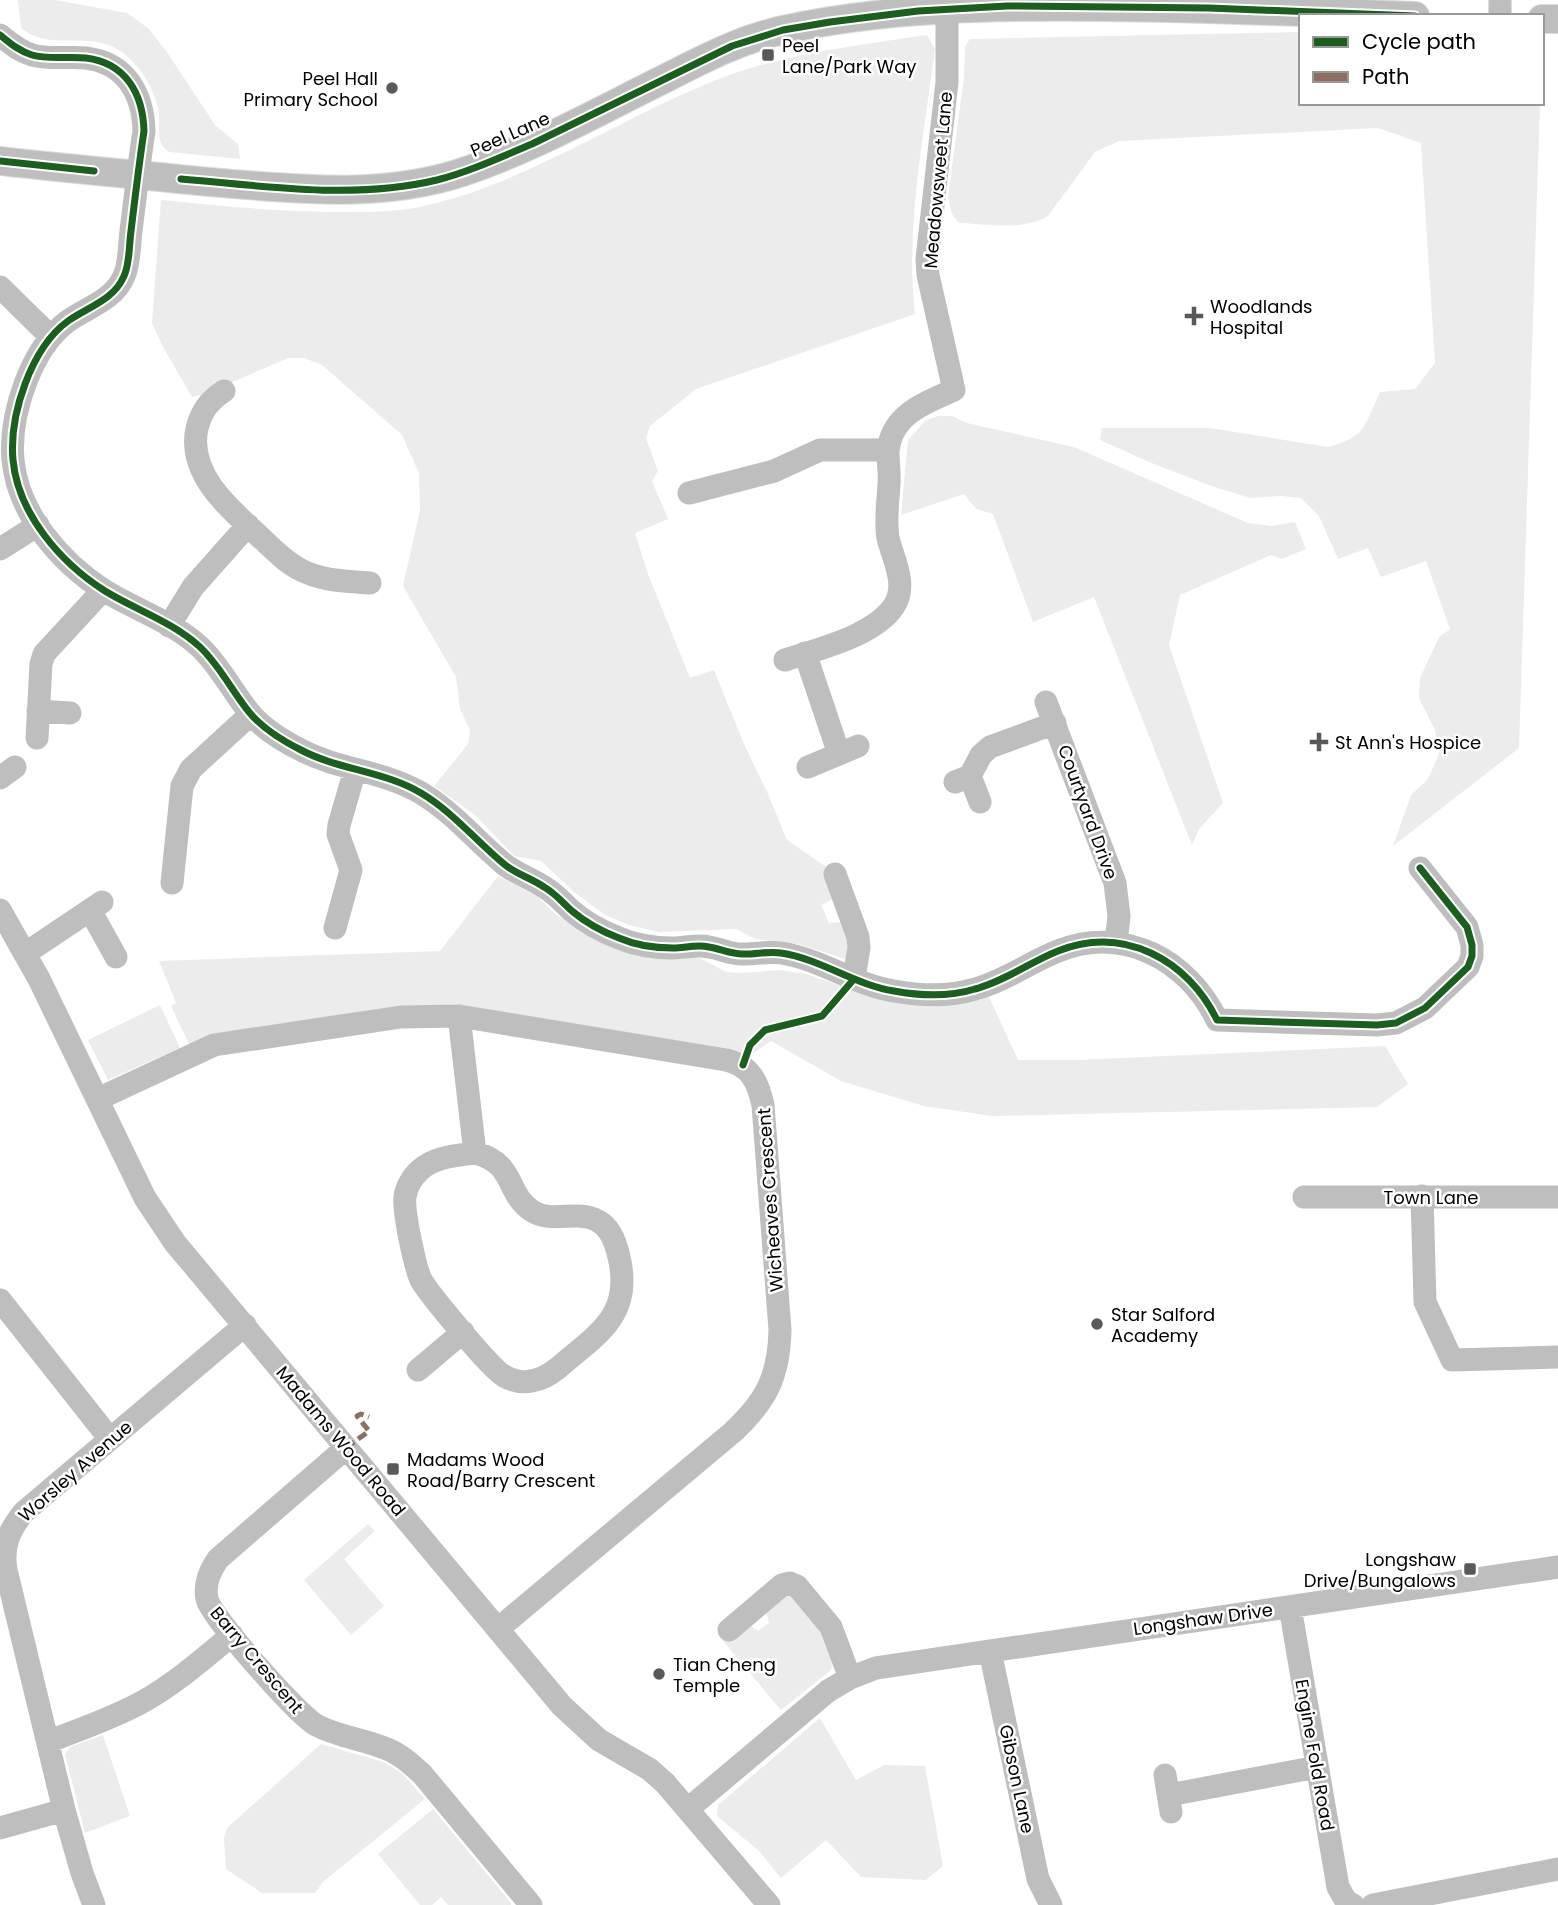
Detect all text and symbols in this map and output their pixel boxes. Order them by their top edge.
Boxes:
legend [1299,14,1544,105]
text: Cycle path [1362,27,1476,56]
place label: Peel Lane/Park Way [782,33,916,79]
marker: Peel Lane/Park Way [760,47,776,63]
text: Path [1362,62,1409,91]
place label: Peel Hall Primary School [244,66,378,112]
marker: Peel Hall Primary School [384,80,400,96]
street label: Meadowsweet Lane [918,90,958,270]
street label: Peel Lane [466,105,554,163]
place label: Woodlands Hospital [1210,294,1312,340]
marker: Woodlands Hospital [1184,306,1204,326]
place label: St Ann's Hospice [1335,730,1481,755]
marker: St Ann's Hospice [1309,732,1329,752]
street label: Courtyard Drive [1052,741,1124,883]
street label: Wicheaves Crescent [751,1107,789,1293]
street label: Town Lane [1384,1185,1478,1210]
place label: Star Salford Academy [1111,1302,1215,1348]
marker: Star Salford Academy [1089,1316,1105,1332]
street label: Madams Wood Road [271,1361,411,1521]
street label: Worsley Avenue [13,1415,137,1527]
place label: Madams Wood Road/Barry Crescent [407,1447,595,1493]
marker: Madams Wood Road/Barry Crescent [385,1461,401,1477]
place label: Longshaw Drive/Bungalows [1304,1547,1456,1593]
marker: Longshaw Drive/Bungalows [1462,1561,1478,1577]
street label: Longshaw Drive [1132,1597,1274,1641]
street label: Barry Crescent [205,1601,309,1719]
place label: Tian Cheng Temple [673,1652,776,1698]
marker: Tian Cheng Temple [651,1666,667,1682]
street label: Engine Fold Road [1289,1677,1341,1833]
street label: Gibson Lane [993,1722,1041,1836]

